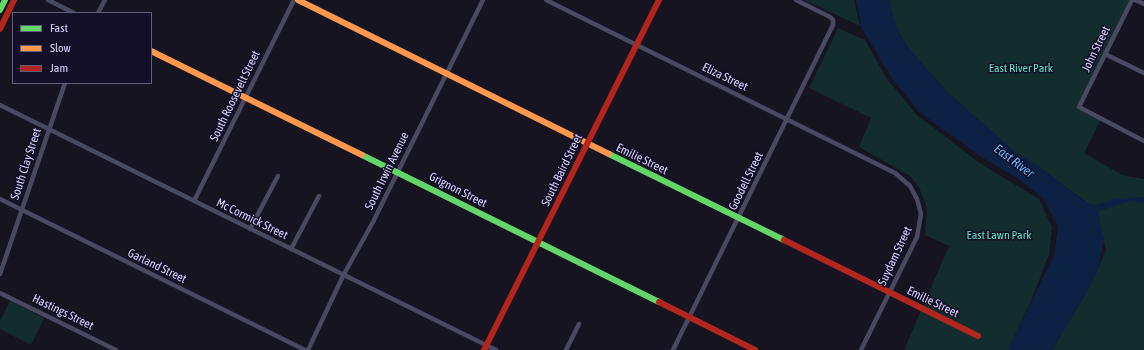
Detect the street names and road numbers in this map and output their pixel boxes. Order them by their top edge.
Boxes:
street label: John Street [1079,24,1113,74]
street label: South Roosevelt Street [207,48,263,144]
street label: Eliza Street [700,60,750,94]
street label: South Clay Street [8,126,44,202]
street label: South Irwin Avenue [362,130,412,212]
street label: South Baird Street [538,132,586,208]
street label: Emilie Street [614,140,670,178]
street label: Goodell Street [726,149,766,213]
street label: Grignon Street [427,169,489,211]
street label: Mc Cormick Street [214,195,290,243]
street label: Suydam Street [875,224,915,288]
street label: Garland Street [125,246,189,286]
street label: Emilie Street [905,283,961,321]
street label: Hastings Street [30,291,96,333]

